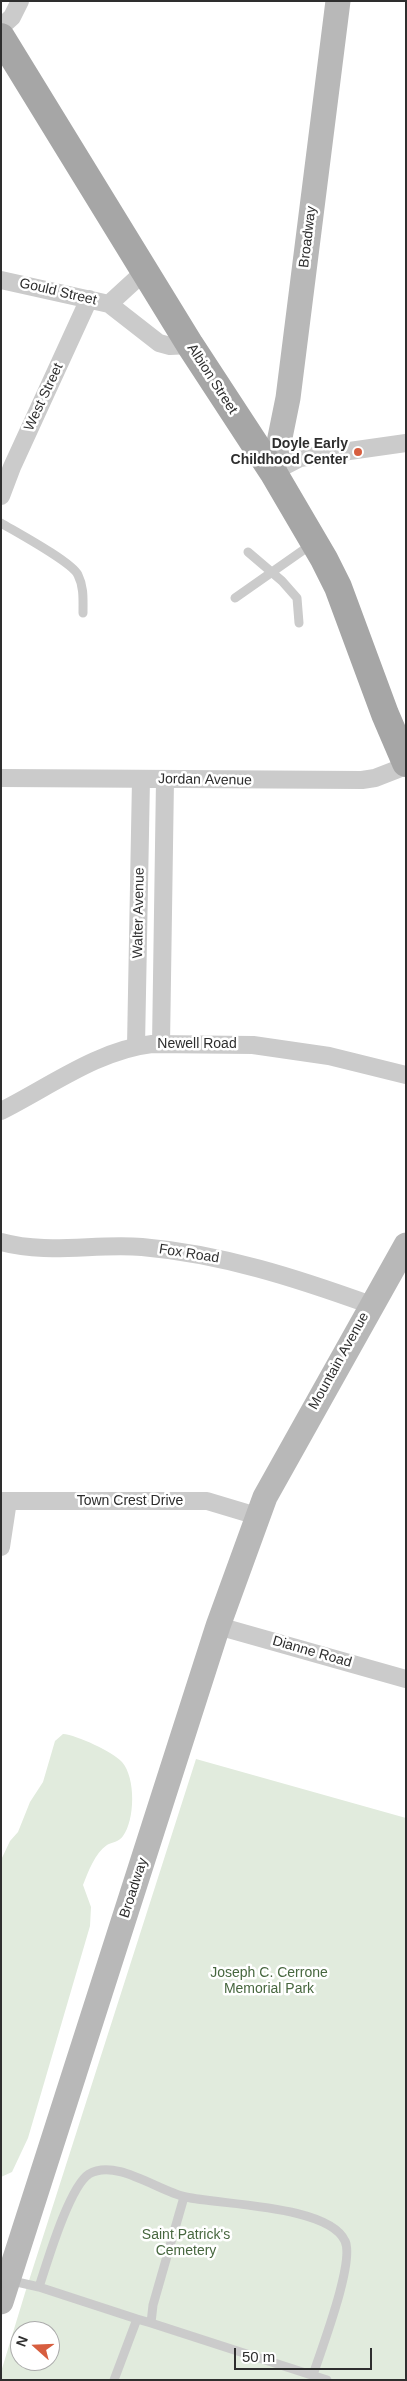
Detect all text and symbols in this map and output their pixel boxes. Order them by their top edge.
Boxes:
street label: Broadway [296,205,320,269]
street label: Gould Street [18,275,98,309]
street label: Albion Street [183,341,241,417]
street label: West Street [21,360,67,434]
place label: Doyle Early Childhood Center [231,436,348,468]
marker: Doyle Early Childhood Center [352,446,364,458]
street label: Jordan Avenue [158,771,252,789]
street label: Walter Avenue [130,867,148,959]
street label: Newell Road [157,1036,237,1052]
street label: Fox Road [158,1241,220,1267]
street label: Mountain Avenue [305,1309,373,1413]
street label: Town Crest Drive [77,1493,183,1509]
street label: Dianne Road [270,1633,354,1671]
street label: Broadway [116,1856,152,1920]
park label: Joseph C. Cerrone Memorial Park [210,1965,328,1998]
park label: Saint Patrick's Cemetery [142,2227,230,2260]
north arrow [10,2321,60,2371]
text: N [13,2334,31,2349]
scale bar [237,2338,374,2370]
text: 50 m [242,2348,275,2365]

